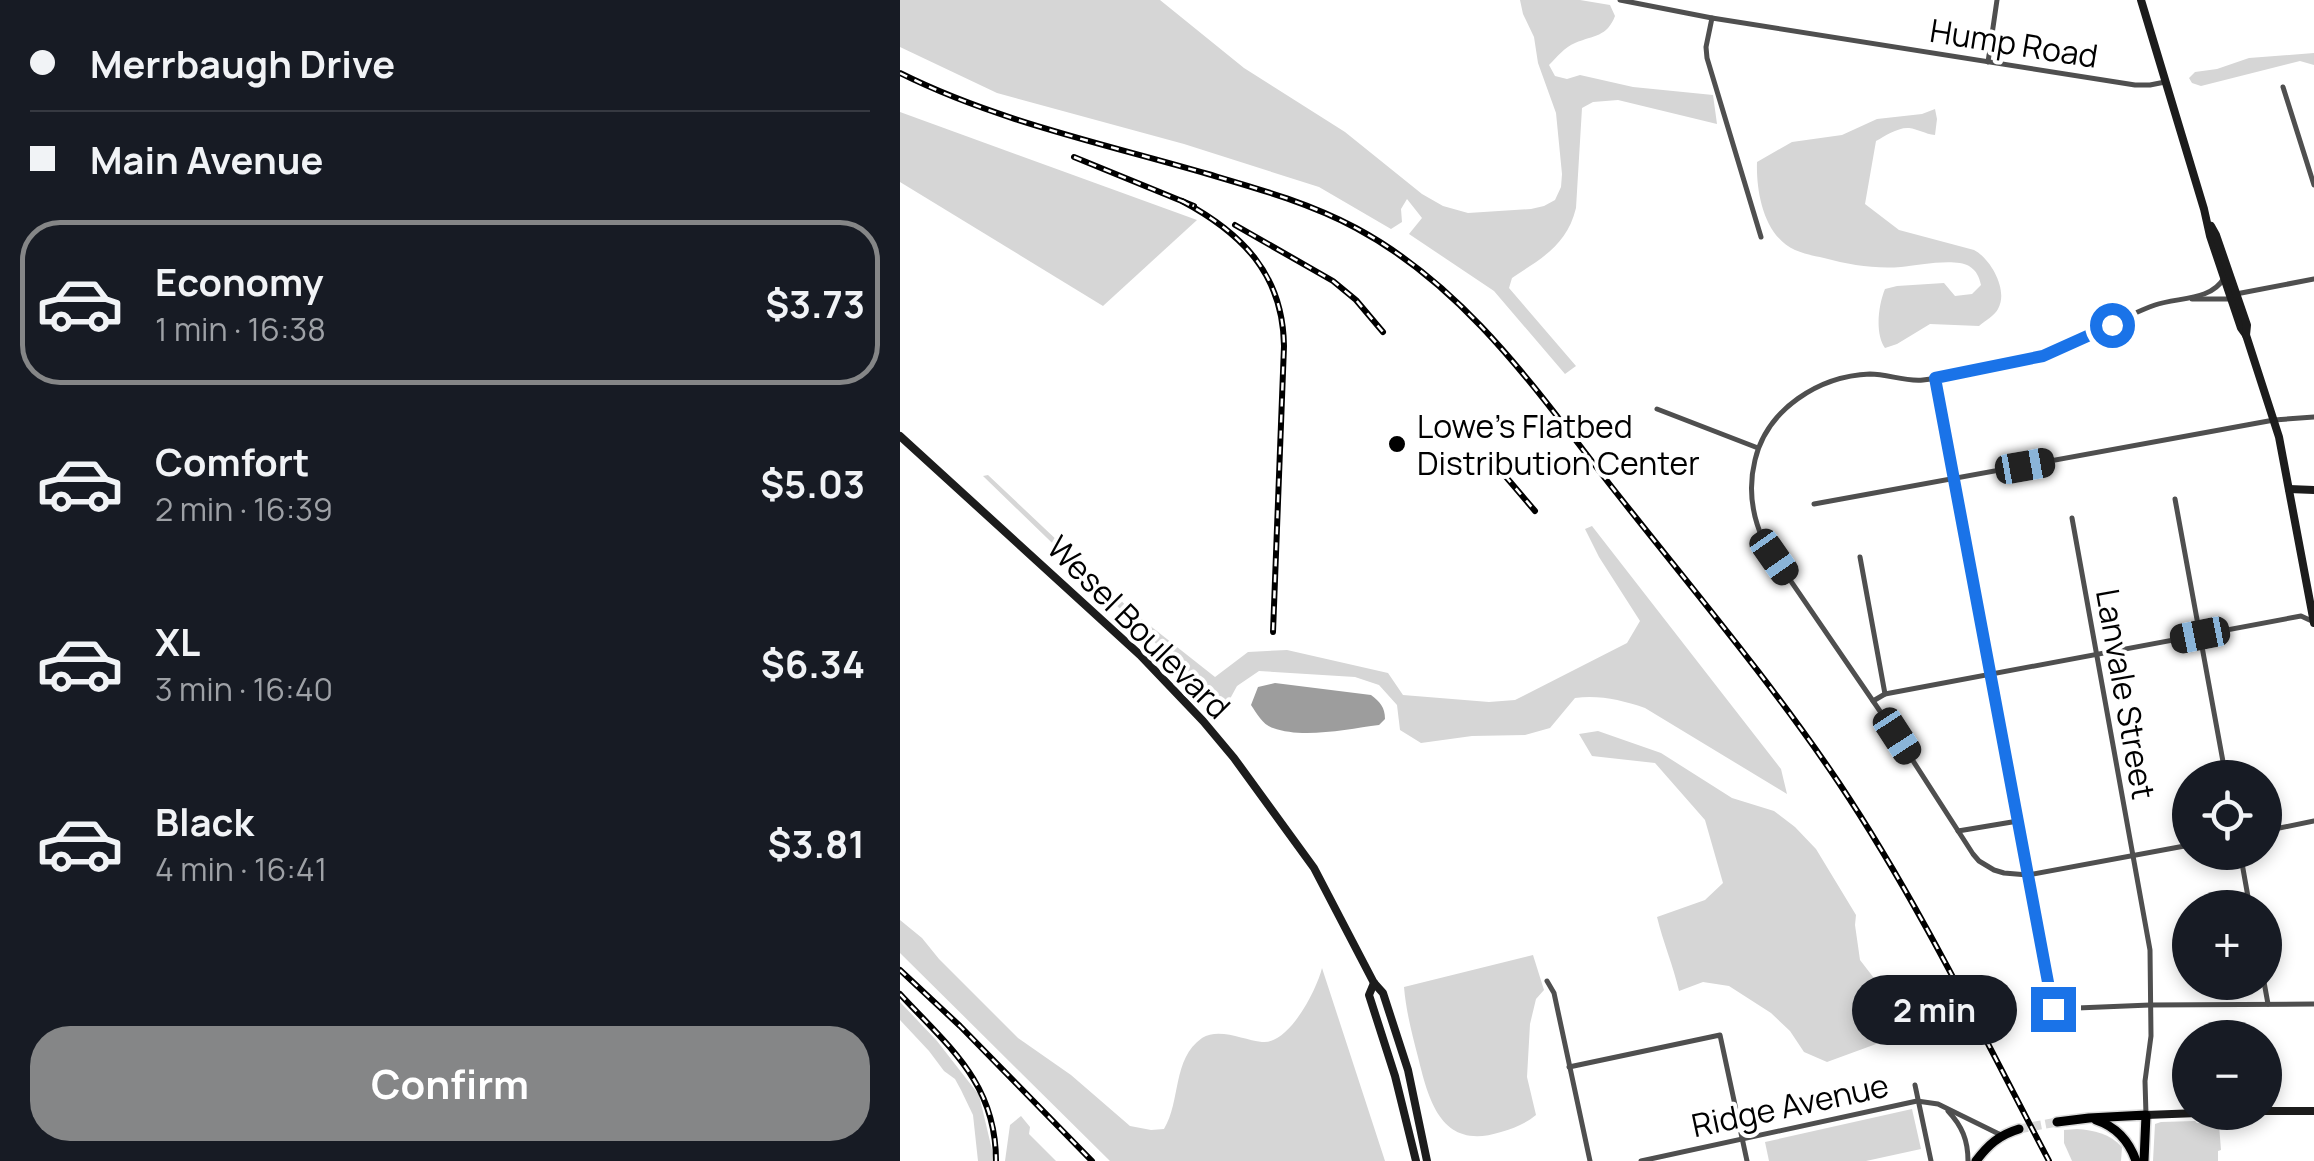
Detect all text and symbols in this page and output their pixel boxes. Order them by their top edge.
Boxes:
street label: Hump Road [1927,8,2101,78]
text: Merrbaugh Drive [90,37,395,89]
text: Main Avenue [90,133,323,185]
text: Economy [155,255,324,307]
icon: car [35,258,125,348]
text: $3.73 [765,277,865,329]
route start [2090,303,2135,348]
text: 1 min · 16:38 [155,307,326,351]
place label: Lowe's Flatbed Distribution Center [1417,404,1700,485]
marker: Lowe's Flatbed Distribution Center [1386,433,1408,455]
text: Comfort [155,435,309,487]
icon: car [35,438,125,528]
car [1993,446,2057,486]
text: $5.03 [760,457,865,509]
text: 2 min · 16:39 [155,487,333,531]
car [1745,524,1803,590]
street label: Wesel Boulevard [1038,526,1240,728]
street label: Lanvale Street [2086,585,2166,803]
text: XL [155,615,200,667]
car [2168,615,2232,655]
icon: car [35,618,125,708]
text: $6.34 [761,637,865,689]
text: 3 min · 16:40 [155,667,333,711]
car [1868,703,1926,769]
map controls [2172,760,2282,1130]
button: locate [2172,760,2282,870]
text: Black [155,795,254,847]
icon: car [35,798,125,888]
text: $3.81 [768,817,865,869]
text: 4 min · 16:41 [155,847,327,891]
button: + [2172,890,2282,1000]
callout: 2 min [1853,974,2018,1044]
route end [2031,987,2076,1032]
text: 2 min [1893,988,1976,1032]
button: − [2172,1020,2282,1130]
button: Confirm [30,1026,870,1141]
street label: Ridge Avenue [1688,1063,1892,1147]

